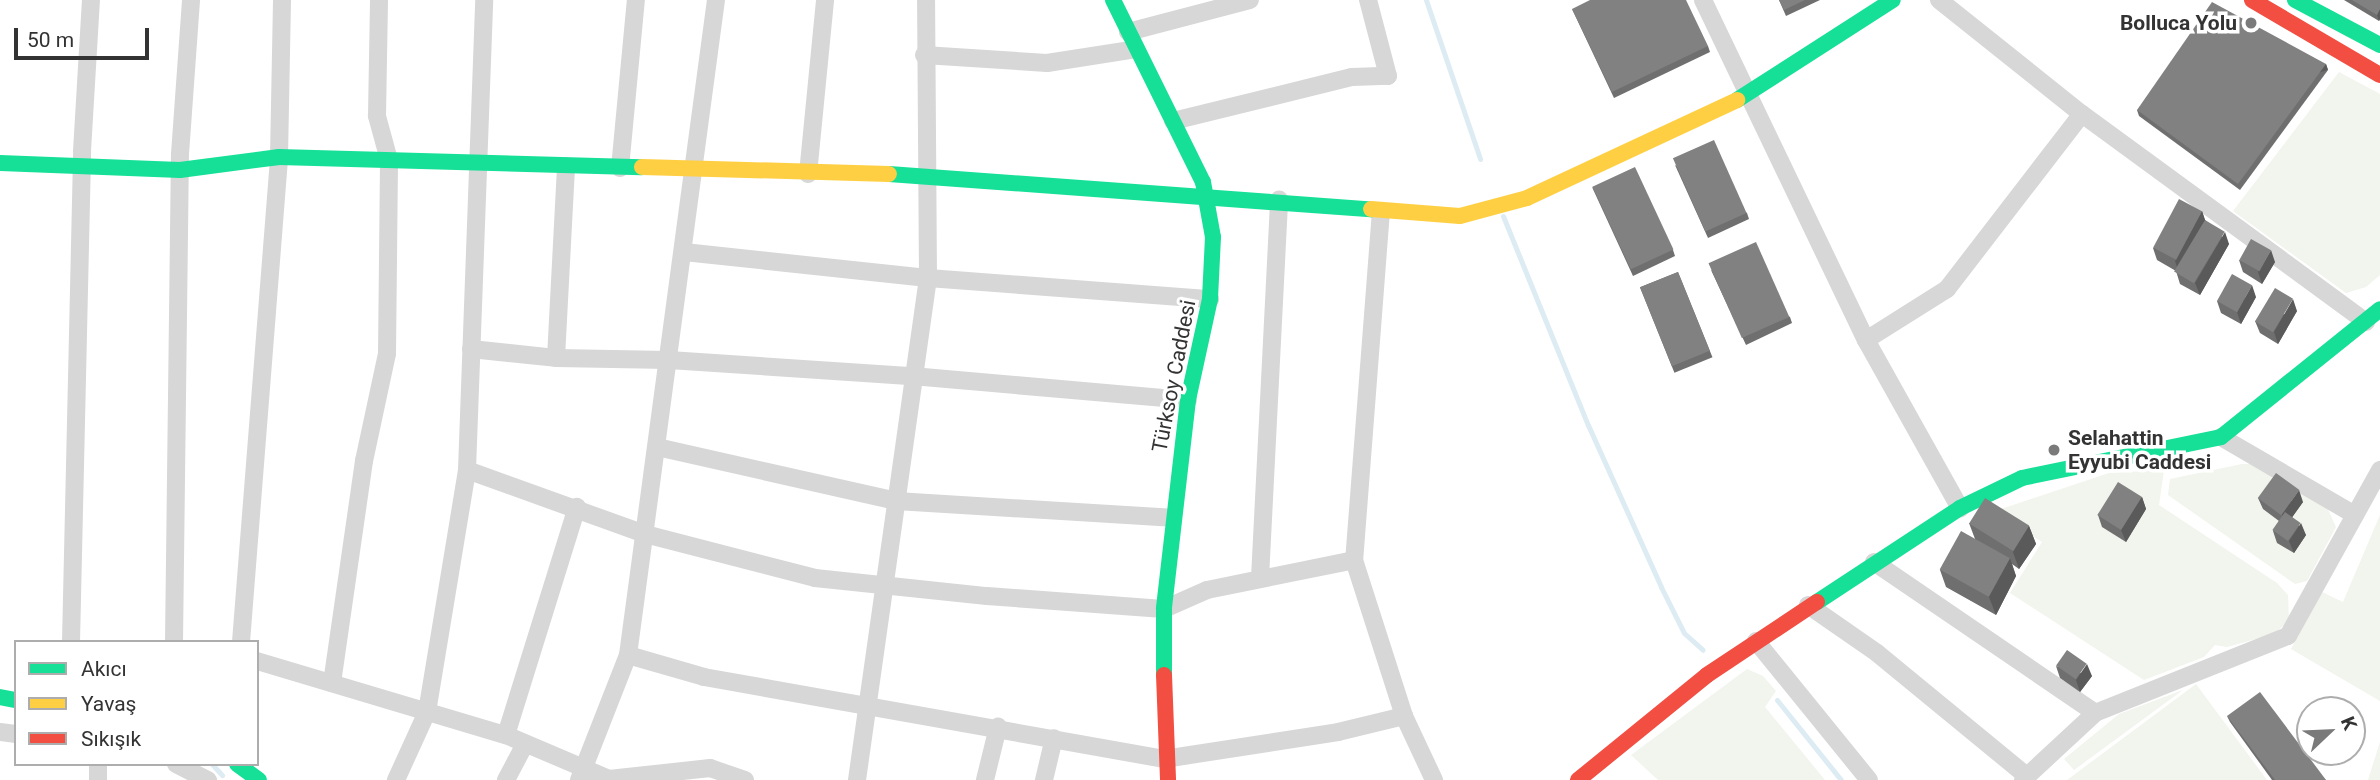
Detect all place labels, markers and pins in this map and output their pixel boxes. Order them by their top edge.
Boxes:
place label: Bolluca Yolu [2120,10,2237,36]
marker: Bolluca Yolu [2243,15,2259,31]
place label: Selahattin Eyyubi Caddesi [2068,425,2211,475]
marker: Selahattin Eyyubi Caddesi [2046,442,2062,458]

